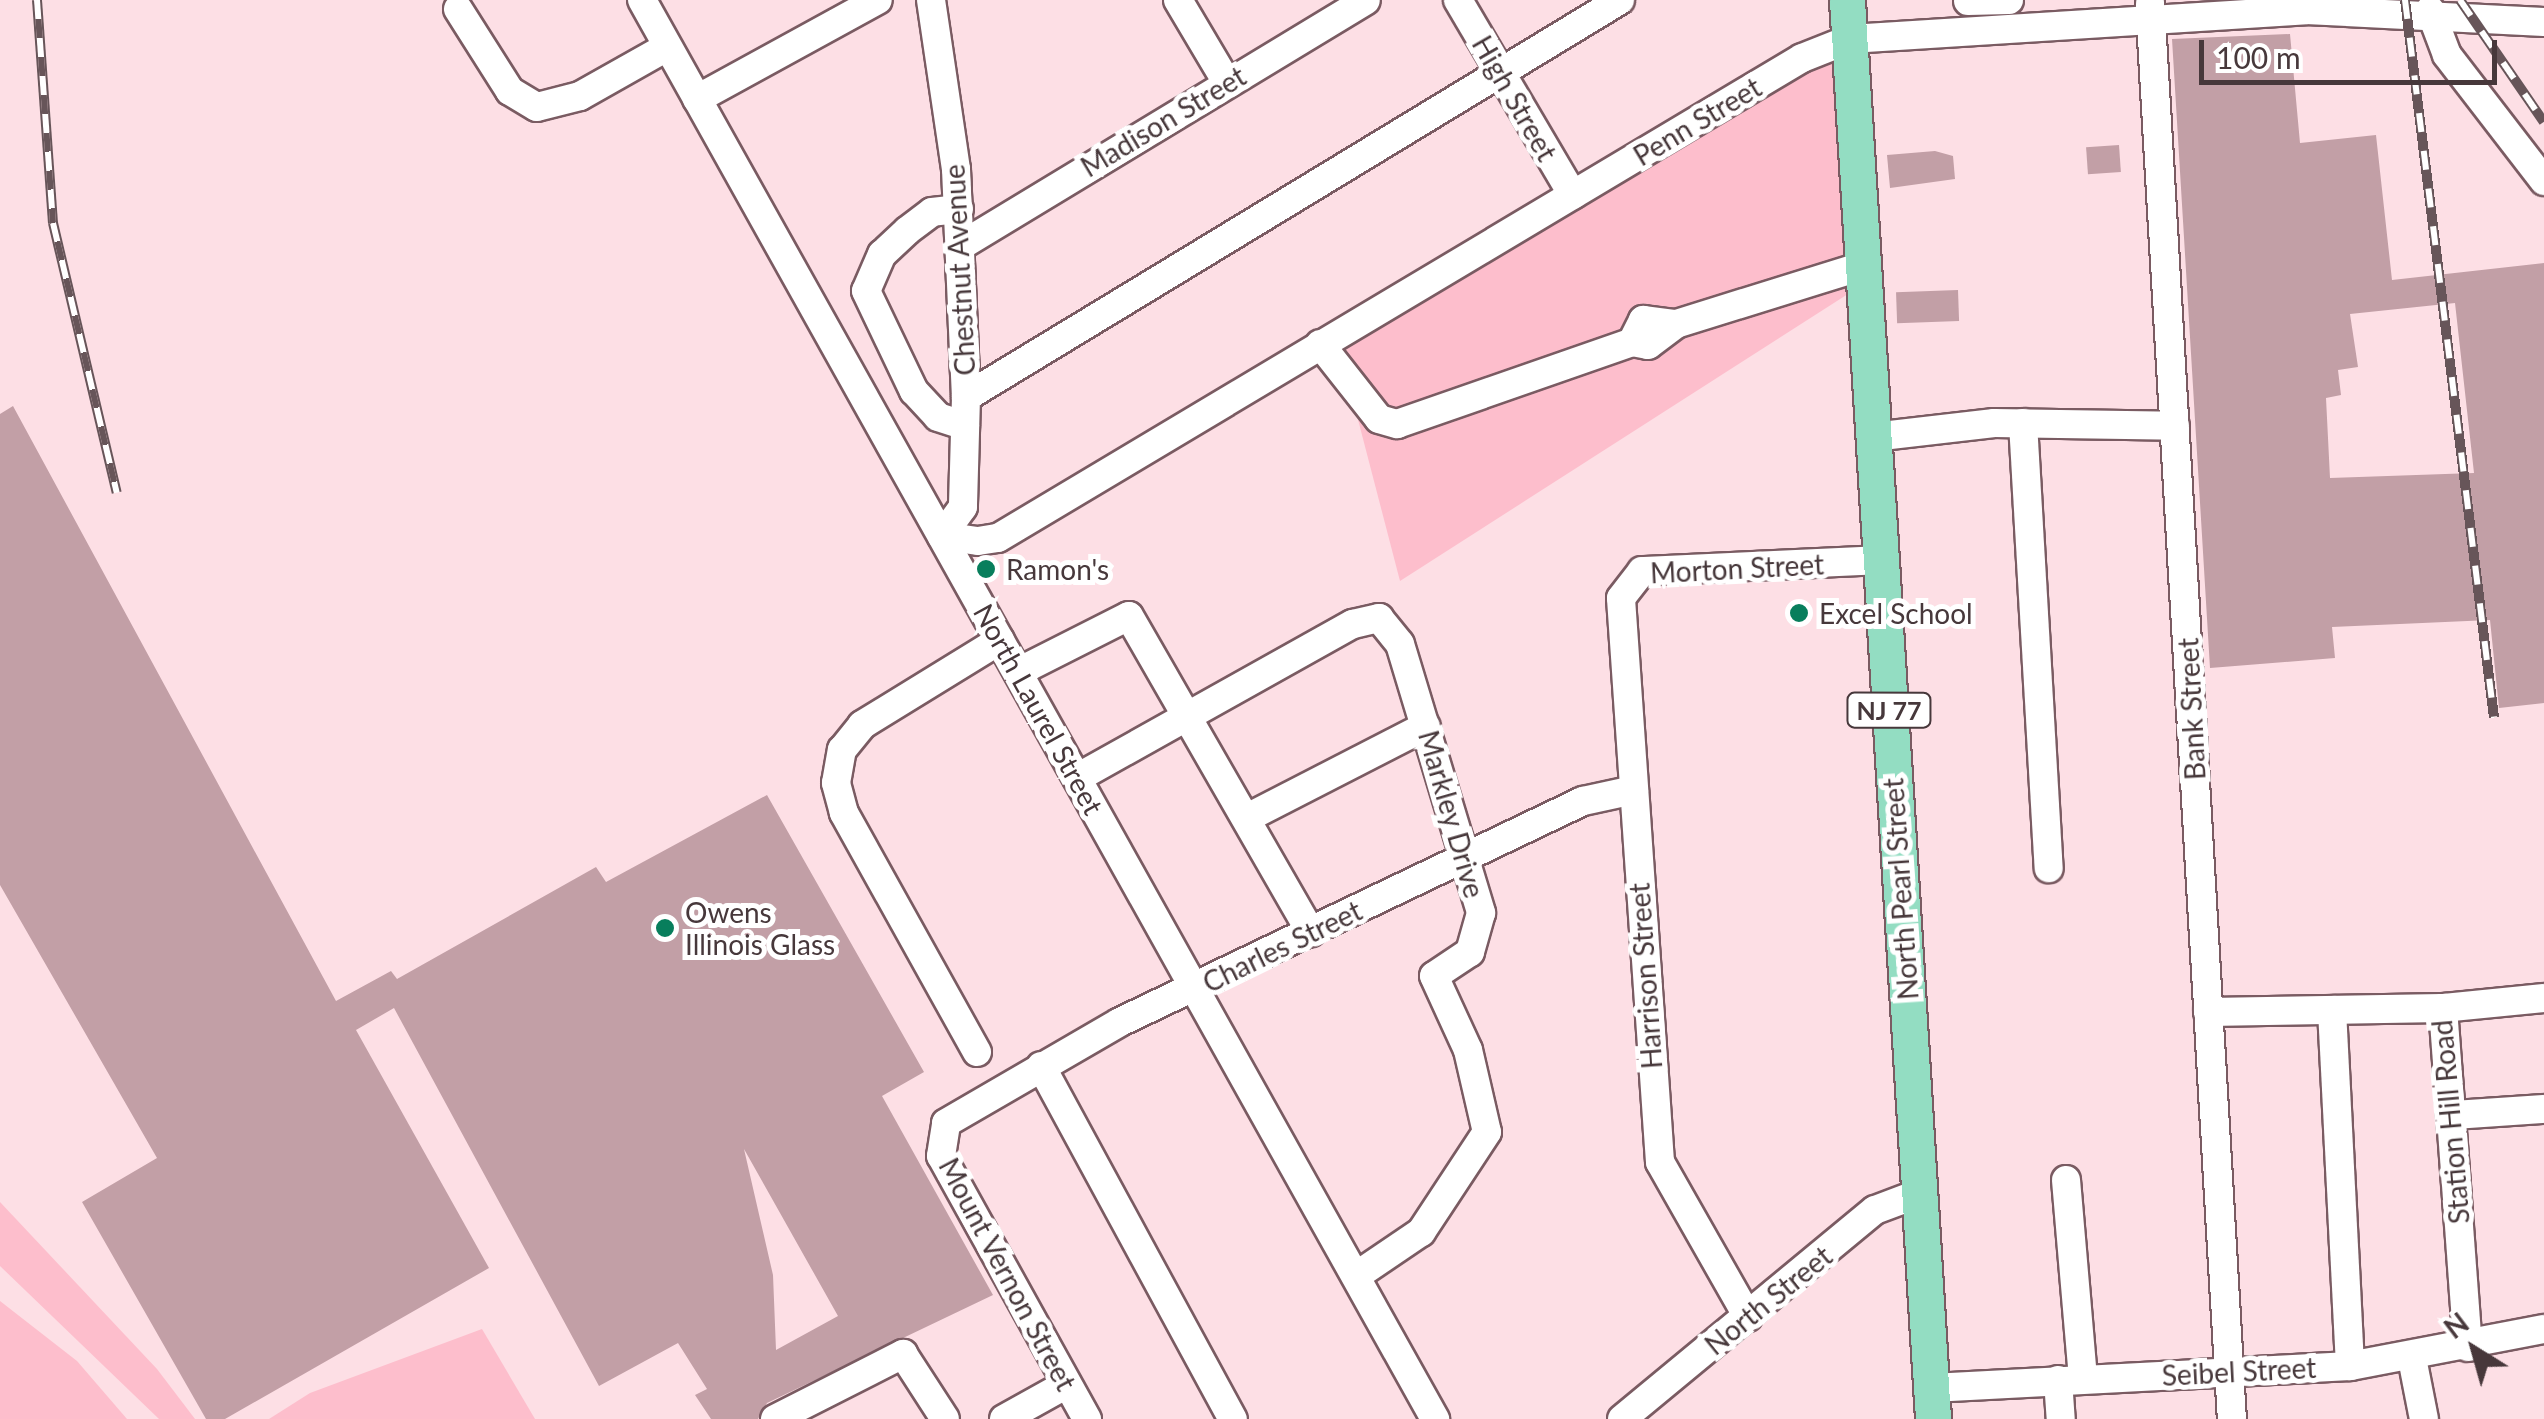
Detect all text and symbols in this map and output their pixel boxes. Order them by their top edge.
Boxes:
scale bar [2204,20,2502,82]
street label: High Street [1466,29,1564,167]
text: 100 m [2216,39,2301,75]
street label: Madison Street [1074,59,1252,183]
street label: Penn Street [1627,70,1767,172]
street label: Chestnut Avenue [937,163,981,377]
street label: Morton Street [1649,547,1825,589]
place label: Ramon's [1006,552,1109,586]
marker: Ramon's [975,558,997,580]
place label: Excel School [1819,596,1973,630]
street label: North Laurel Street [967,598,1111,820]
marker: Excel School [1788,602,1810,624]
street label: Bank Street [2170,637,2212,781]
road number: NJ 77 [1844,690,1934,730]
street label: Markley Drive [1412,726,1492,902]
street label: North Pearl Street [1875,777,1925,1001]
street label: Harrison Street [1622,882,1668,1070]
street label: Charles Street [1197,893,1367,999]
place label: Owens Illinois Glass [685,895,835,961]
marker: Owens Illinois Glass [654,917,676,939]
street label: Station Hill Road [2424,1019,2476,1225]
street label: Mount Vernon Street [932,1152,1084,1396]
street label: North Street [1698,1239,1838,1361]
north arrow [2424,1299,2524,1399]
text: N [2437,1305,2475,1345]
street label: Seibel Street [2161,1350,2317,1392]

